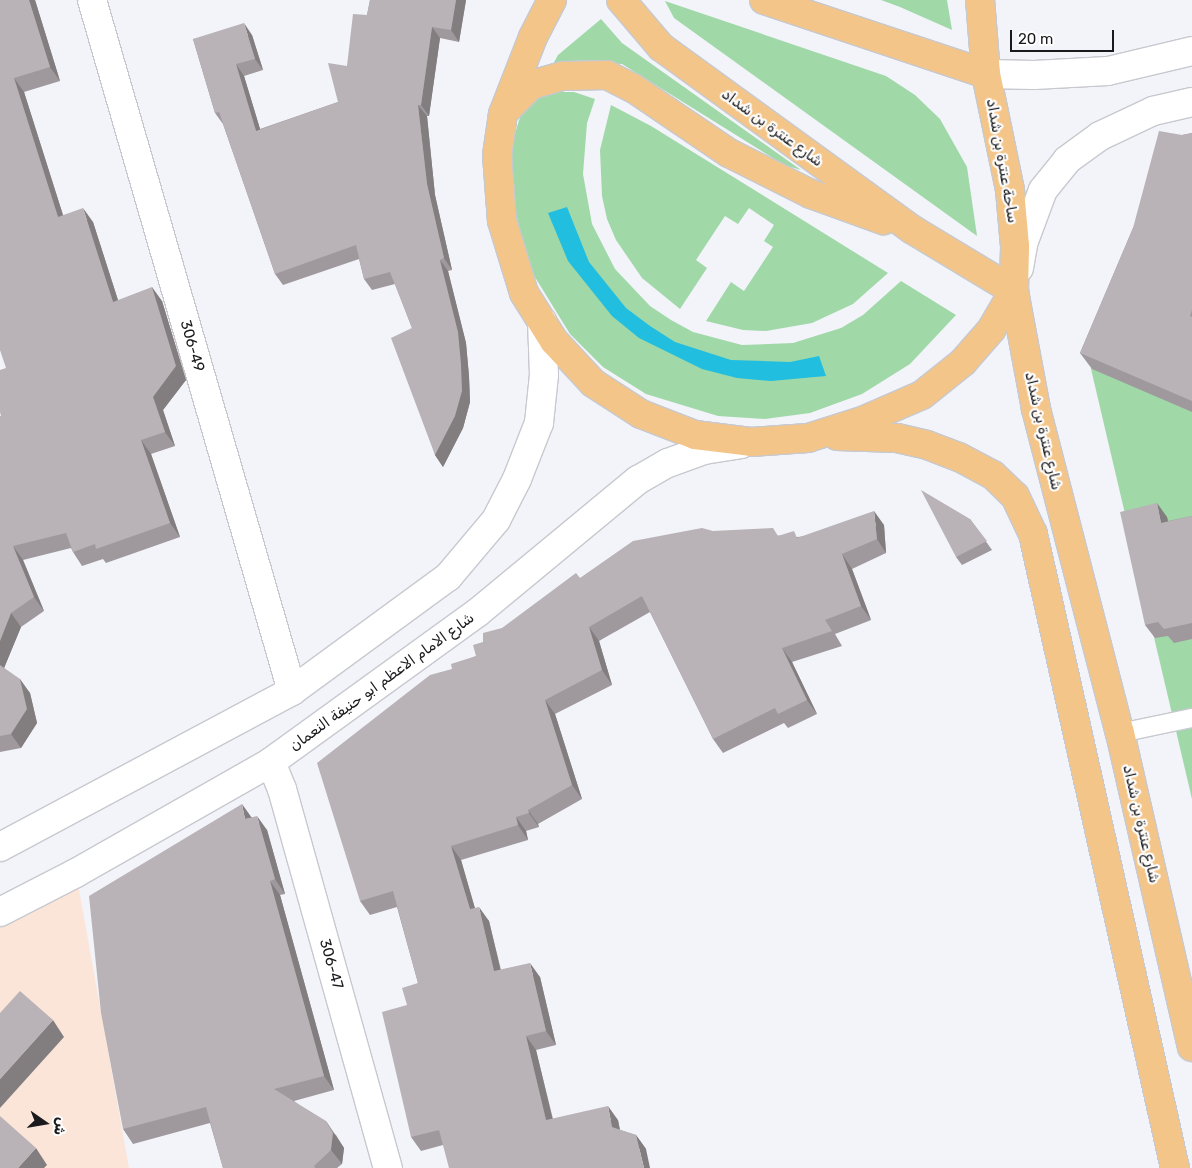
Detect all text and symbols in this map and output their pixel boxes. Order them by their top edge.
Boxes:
scale bar [1012,20,1116,52]
text: 20 m [1018,30,1053,48]
street label: شارع عنترة بن شداد [718,85,826,171]
street label: ساحة عنترة بن شداد [982,97,1022,225]
street label: 306-49 [176,318,208,374]
street label: شارع عنترة بن شداد [1021,370,1065,492]
street label: شارع الامام الاعظم ابو حنيفة النعمان [286,609,478,755]
street label: شارع عنترة بن شداد [1119,763,1163,885]
street label: 306-47 [315,937,347,991]
north arrow [20,1098,70,1148]
text: ش [50,1116,70,1137]

